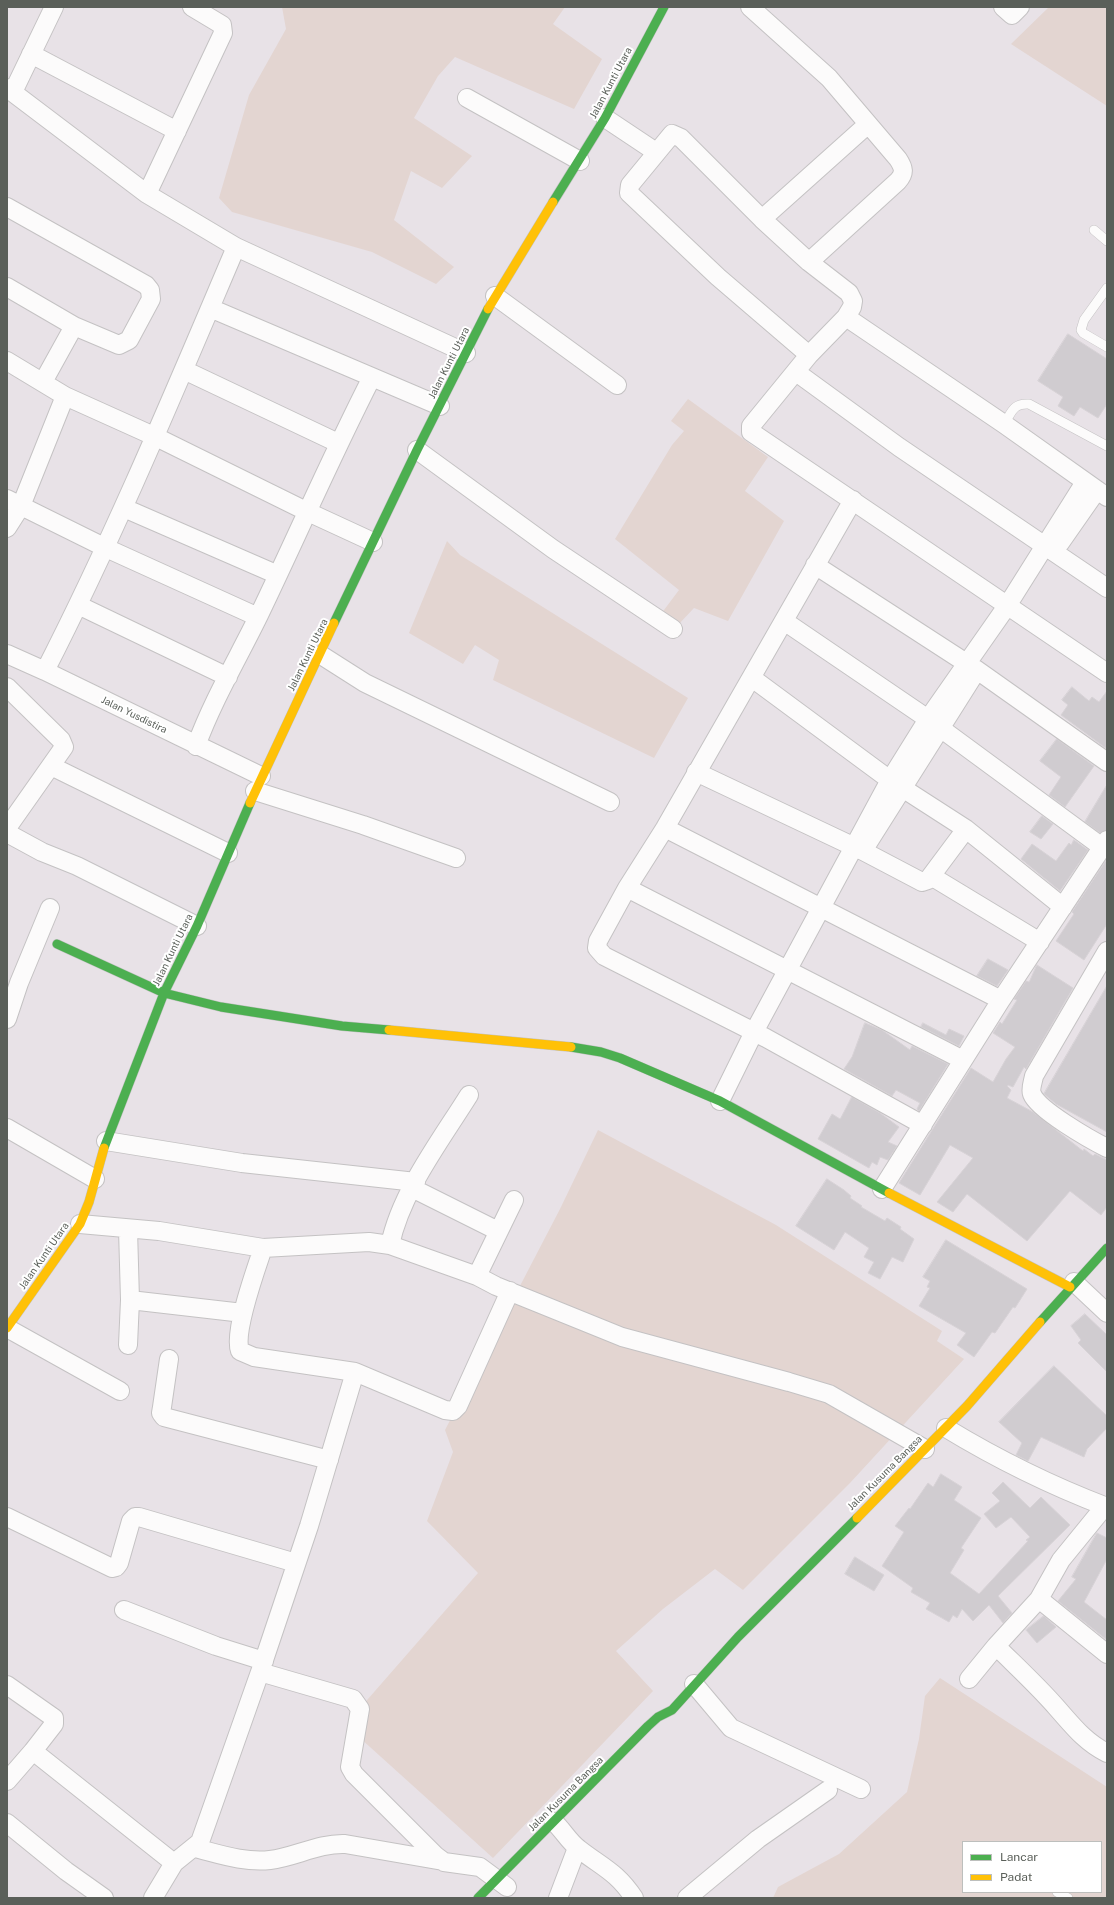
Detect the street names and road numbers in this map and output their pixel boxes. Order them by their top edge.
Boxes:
street label: Jalan Kunti Utara [587,45,635,121]
street label: Jalan Kunti Utara [426,325,472,401]
street label: Jalan Kunti Utara [285,617,331,693]
street label: Jalan Yusdistira [99,694,169,736]
street label: Jalan Kunti Utara [150,912,196,988]
street label: Jalan Kunti Utara [17,1220,71,1292]
street label: Jalan Kusuma Bangsa [845,1433,925,1513]
street label: Jalan Kusuma Bangsa [526,1754,606,1834]

